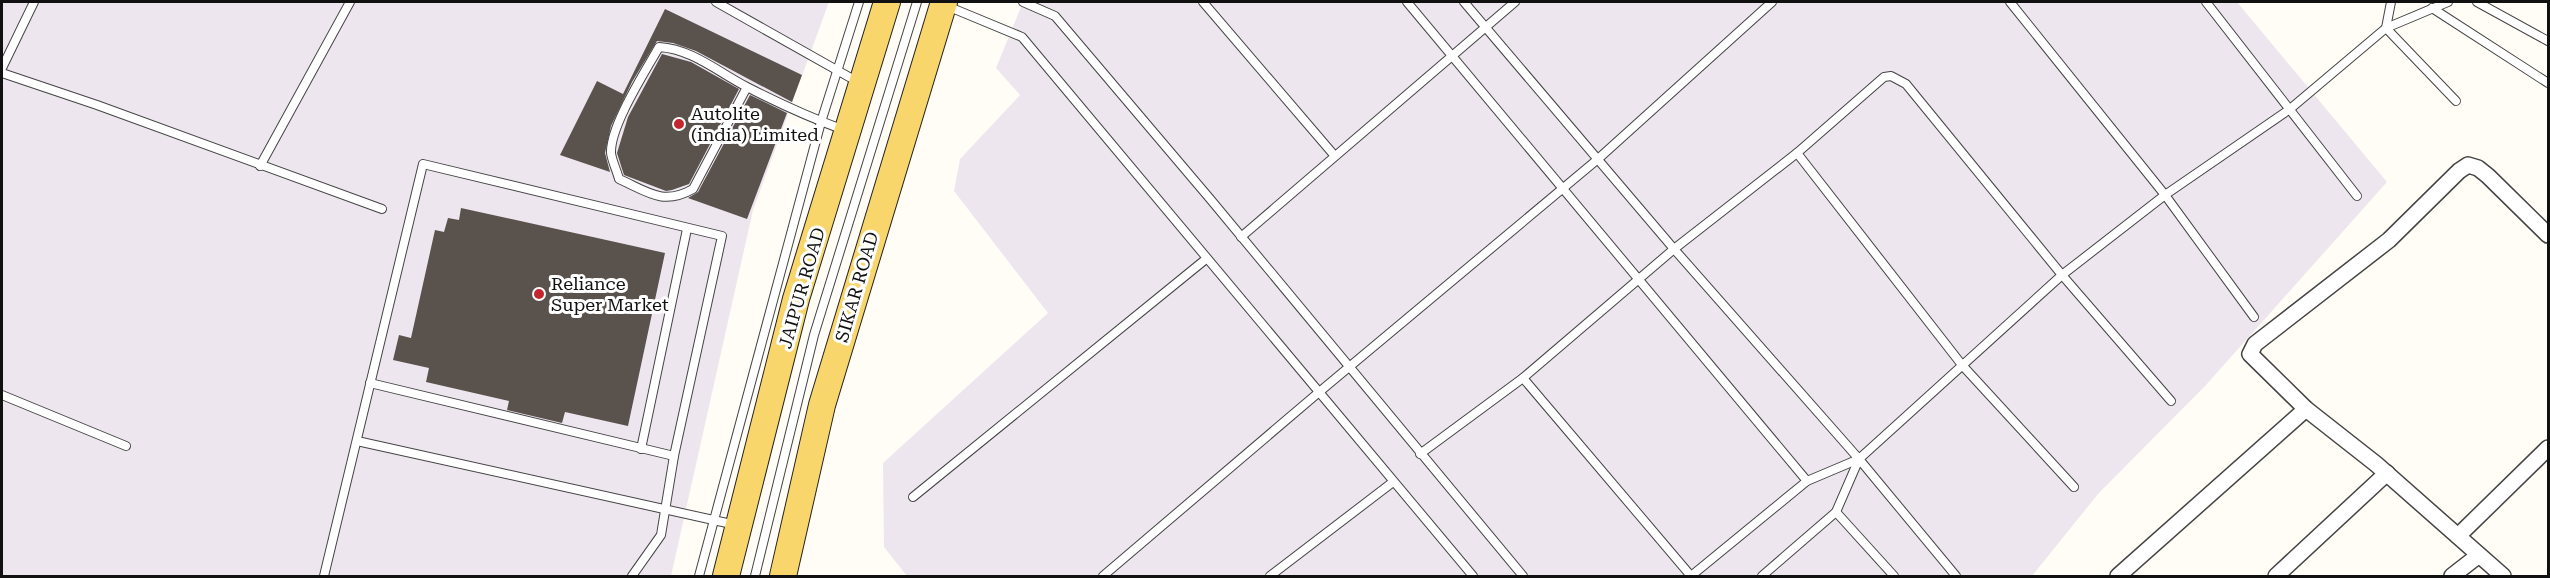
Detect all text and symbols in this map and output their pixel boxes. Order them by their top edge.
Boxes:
place label: Autolite (india) Limited [691,103,819,145]
marker: Autolite (india) Limited [672,117,686,131]
street label: JAIPUR ROAD [774,225,829,351]
street label: SIKAR ROAD [831,229,882,345]
place label: Reliance Super Market [551,273,669,315]
marker: Reliance Super Market [532,287,546,301]

